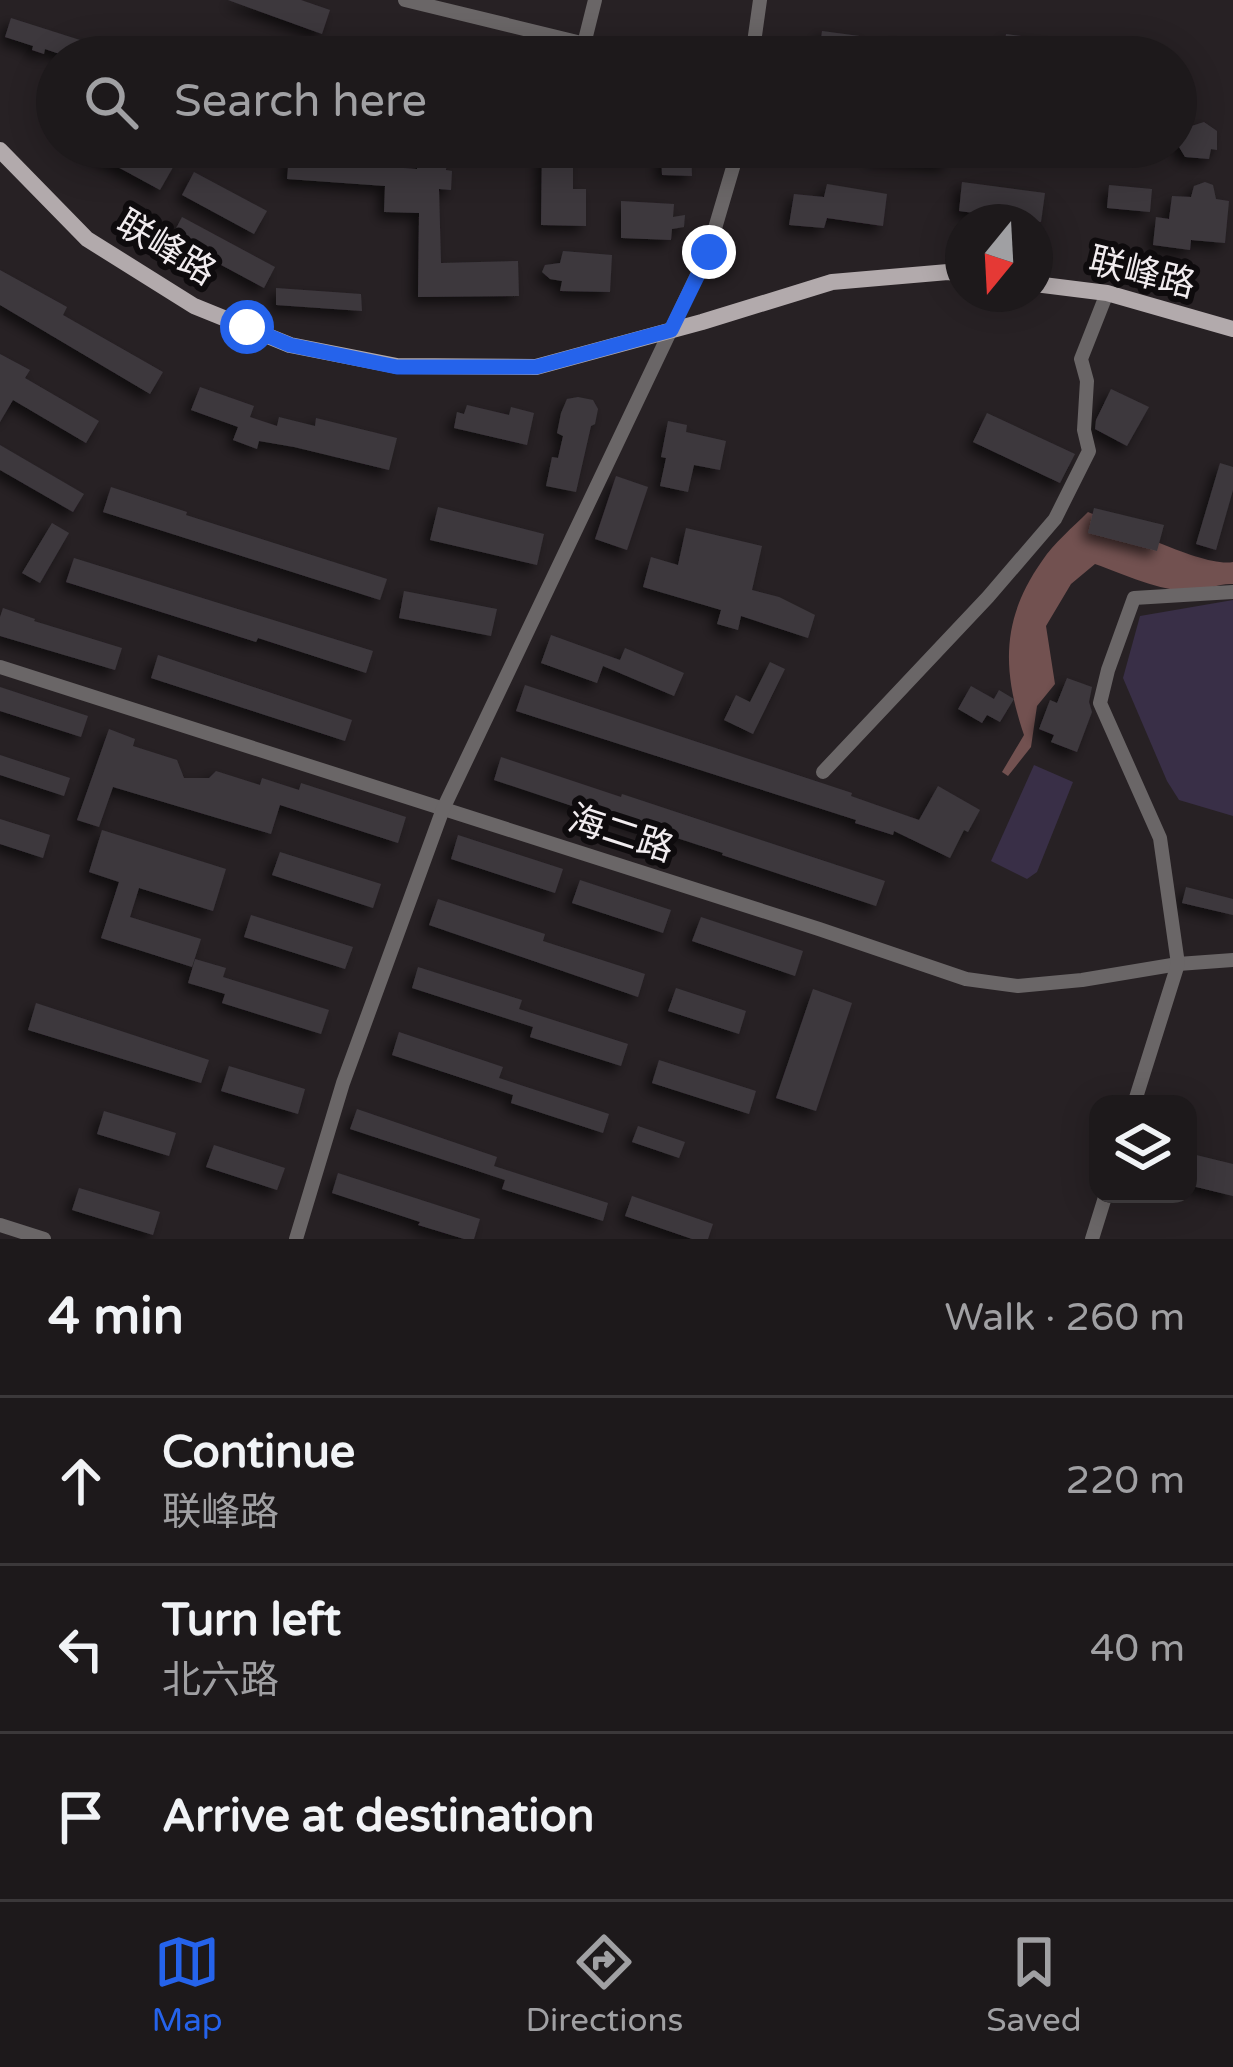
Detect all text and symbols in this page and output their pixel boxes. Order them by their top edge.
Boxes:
search box [36,36,1197,168]
icon: search [78,69,144,135]
text: Search here [174,75,427,129]
street label: 联峰路 [109,202,223,294]
north arrow [945,204,1053,312]
route end [682,225,736,279]
street label: 联峰路 [1084,239,1200,307]
route start [220,300,274,354]
street label: 海二路 [563,797,679,871]
map controls [1089,1095,1197,1203]
button: layers [1089,1095,1197,1203]
text: 4 min [48,1286,184,1348]
text: Walk · 260 m [944,1294,1185,1341]
text: Continue [162,1426,355,1480]
icon: ahead [48,1448,114,1514]
text: 220 m [1066,1457,1185,1504]
text: 联峰路 [162,1489,279,1536]
text: Turn left [162,1594,341,1648]
icon: left [48,1616,114,1682]
text: 40 m [1090,1625,1185,1672]
text: 北六路 [162,1657,279,1704]
icon: arrive [48,1784,114,1850]
text: Arrive at destination [162,1790,594,1844]
tab: Map [151,1929,223,2040]
tab: Directions [525,1929,683,2040]
tab: Saved [986,1929,1082,2040]

